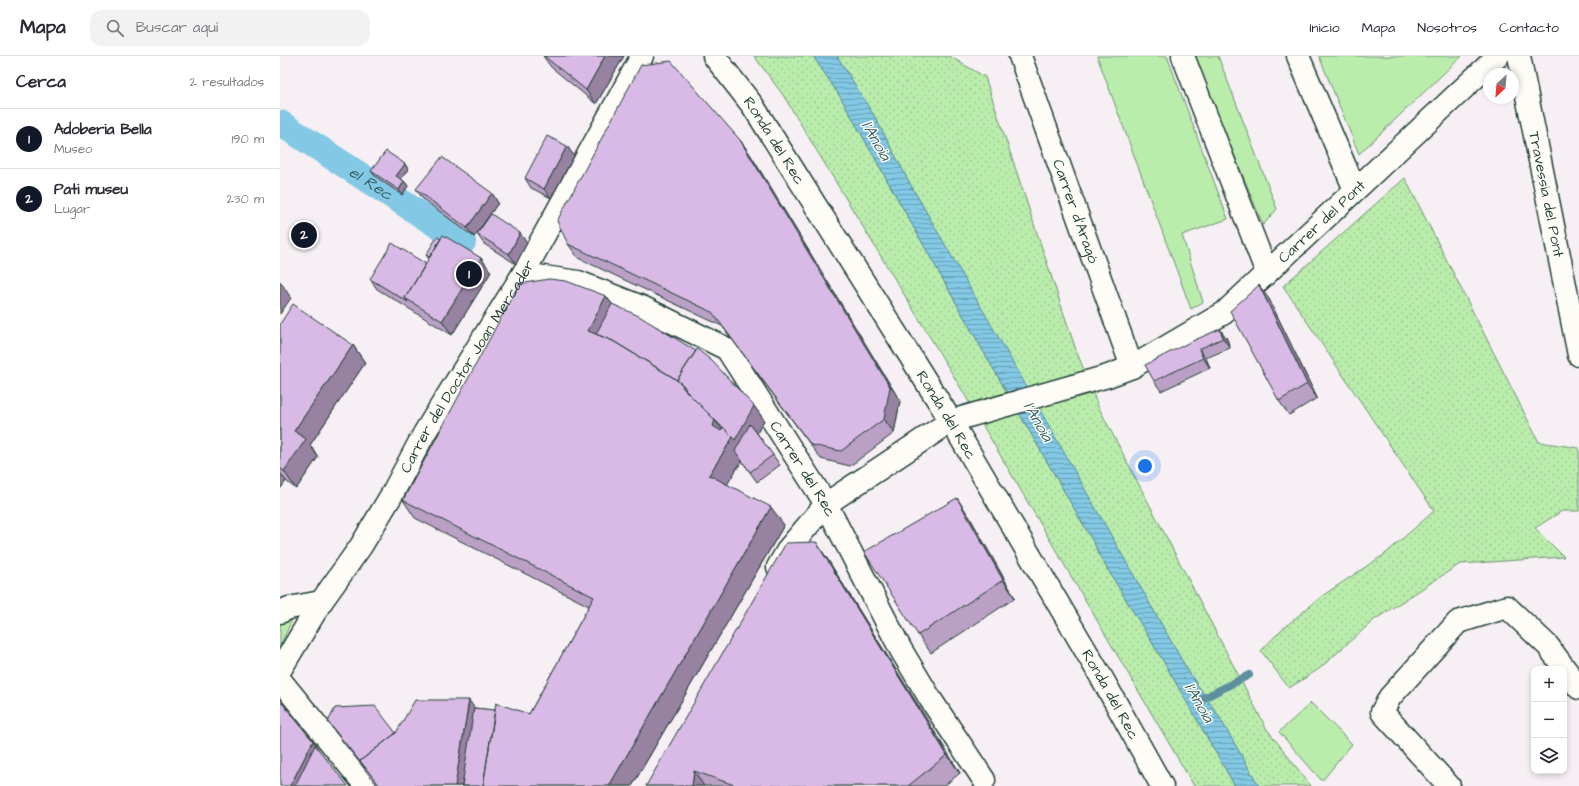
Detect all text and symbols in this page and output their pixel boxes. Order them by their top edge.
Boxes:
search box [90,10,370,46]
text: Mapa [20,14,66,41]
icon: search [104,17,126,39]
text: Buscar aquí [136,17,218,38]
text: Inicio [1309,18,1340,38]
text: Mapa [1362,18,1395,38]
text: Nosotros [1417,18,1477,38]
text: Contacto [1499,18,1559,38]
north arrow [1483,68,1519,104]
text: Cerca [16,70,66,94]
text: 2 resultados [190,73,264,91]
street label: Ronda del Rec [738,92,810,189]
water label: l'Anoia [856,116,897,165]
text: Adoberia Bella [54,119,152,140]
text: 1 [28,130,30,148]
text: 190 m [231,130,264,148]
street label: Travessia del Pont [1523,130,1569,259]
text: Museo [54,140,92,158]
street label: Carrer d'Aragó [1047,157,1104,267]
water label: el Rec [345,161,398,206]
street label: Carrer del Pont [1274,175,1370,268]
text: Pati museu [54,179,128,200]
text: 2 [25,190,33,208]
text: 230 m [226,190,264,208]
text: Lugar [54,200,90,218]
pin: 2 [291,220,317,250]
street label: Carrer del Doctor Joan Mercader [395,256,540,477]
pin: 1 [456,259,482,289]
street label: Ronda del Rec [911,367,982,464]
water label: l'Anoia [1018,397,1059,446]
street label: Carrer del Rec [765,417,841,521]
your location [1135,456,1155,476]
street label: Ronda del Rec [1076,646,1144,744]
map controls [1531,666,1567,774]
button: + [1531,666,1567,702]
water label: l'Anoia [1179,678,1220,727]
button: − [1531,702,1567,738]
button: layers [1531,738,1567,774]

